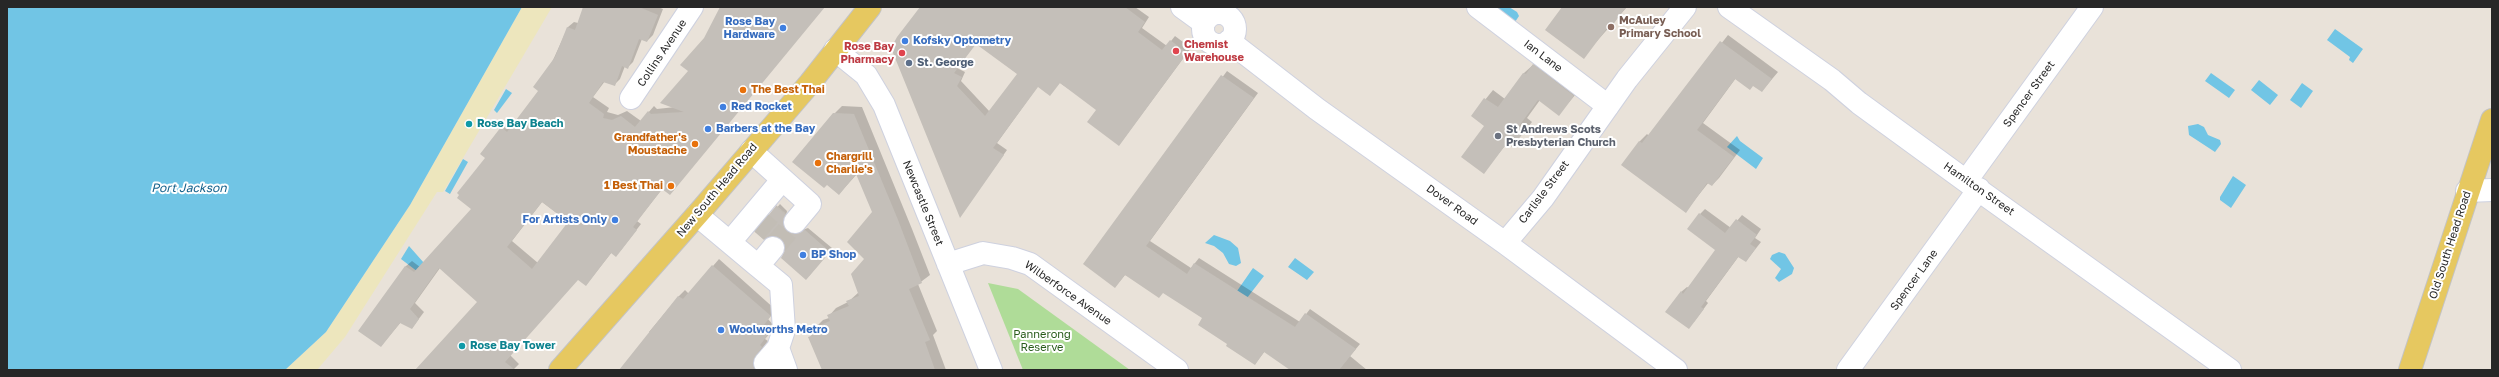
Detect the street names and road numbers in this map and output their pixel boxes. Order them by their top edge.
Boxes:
street label: Collins Avenue [635,17,689,89]
street label: Ian Lane [1521,37,1565,75]
street label: Spencer Street [2000,58,2058,130]
street label: New South Head Road [674,141,760,239]
street label: Newcastle Street [900,158,946,248]
street label: Carlisle Street [1516,158,1572,226]
street label: Hamilton Street [1941,160,2017,218]
street label: Dover Road [1424,182,1480,228]
street label: Old South Head Road [2426,189,2474,301]
street label: Spencer Lane [1887,247,1941,313]
street label: Wilberforce Avenue [1022,258,1114,328]

